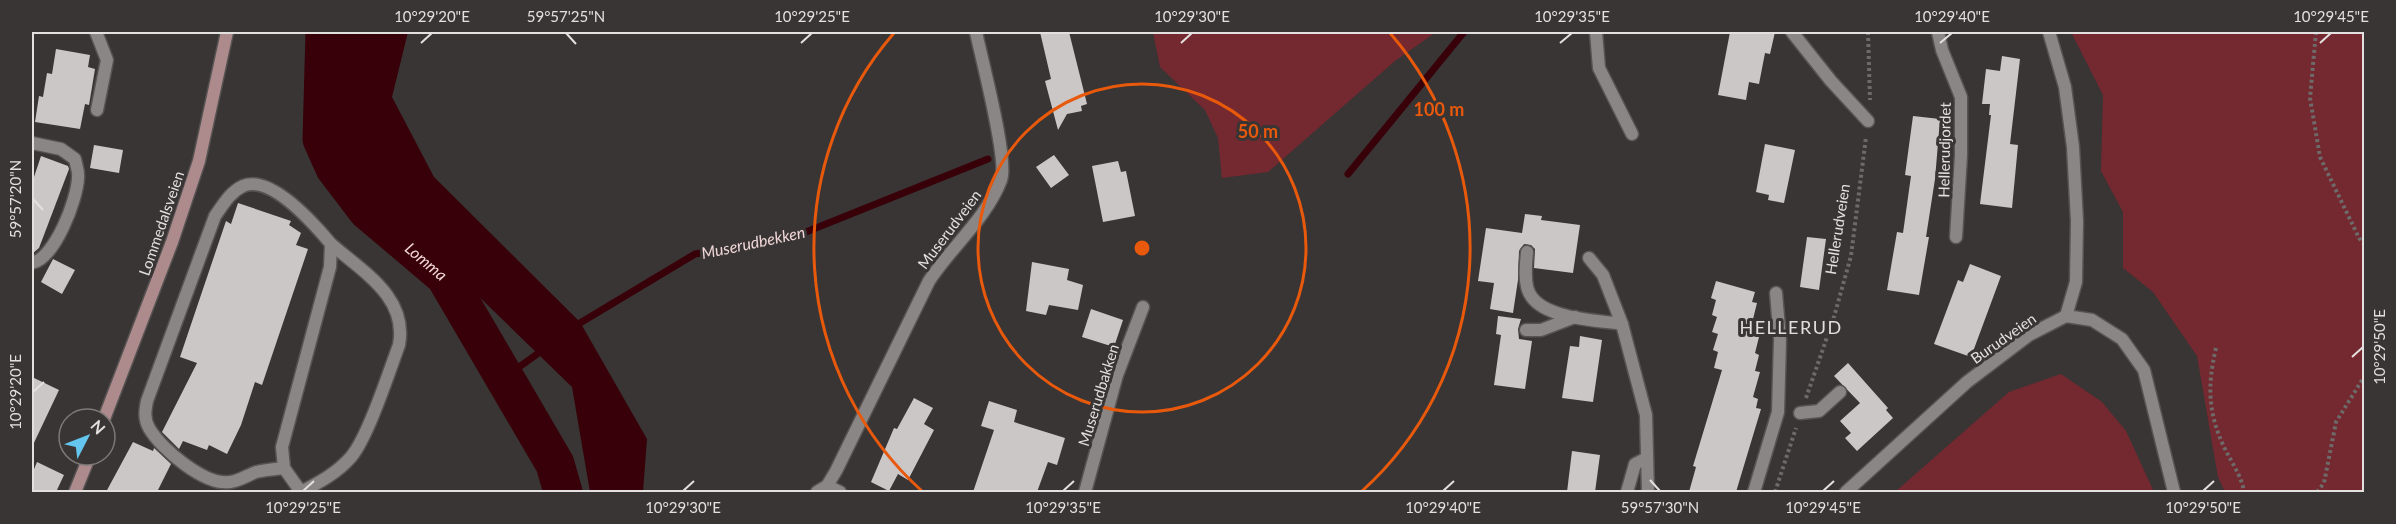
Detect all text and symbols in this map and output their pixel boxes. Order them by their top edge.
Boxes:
text: 10°29'20"E [394,7,470,25]
text: 59°57'25"N [527,7,605,25]
text: 10°29'25"E [774,7,850,25]
text: 10°29'30"E [1154,7,1230,25]
text: 10°29'35"E [1534,7,1610,25]
text: 10°29'40"E [1914,7,1990,25]
text: 10°29'45"E [2293,7,2369,25]
text: 100 m [1414,98,1464,120]
street label: Hellerudjordet [1934,102,1954,198]
text: 50 m [1238,120,1278,142]
text: 59°57'20"N [6,160,24,238]
street label: Lommedalsveien [135,168,187,278]
street label: Hellerudveien [1821,182,1853,276]
street label: Muserudveien [913,186,985,272]
water label: Muserudbekken [699,222,807,262]
water label: Lomma [402,238,452,284]
centre of rings [1132,238,1152,258]
street label: Burudveien [1967,309,2039,367]
text: 10°29'50"E [2370,309,2388,385]
district label: HELLERUD [1739,316,1843,338]
street label: Muserudbakken [1074,342,1122,448]
text: 10°29'20"E [6,354,24,430]
north arrow [57,407,117,467]
text: N [87,416,110,438]
text: 10°29'25"E [265,498,341,516]
text: 10°29'30"E [645,498,721,516]
text: 10°29'35"E [1025,498,1101,516]
text: 10°29'40"E [1405,498,1481,516]
text: 59°57'30"N [1621,498,1699,516]
text: 10°29'45"E [1785,498,1861,516]
text: 10°29'50"E [2165,498,2241,516]

